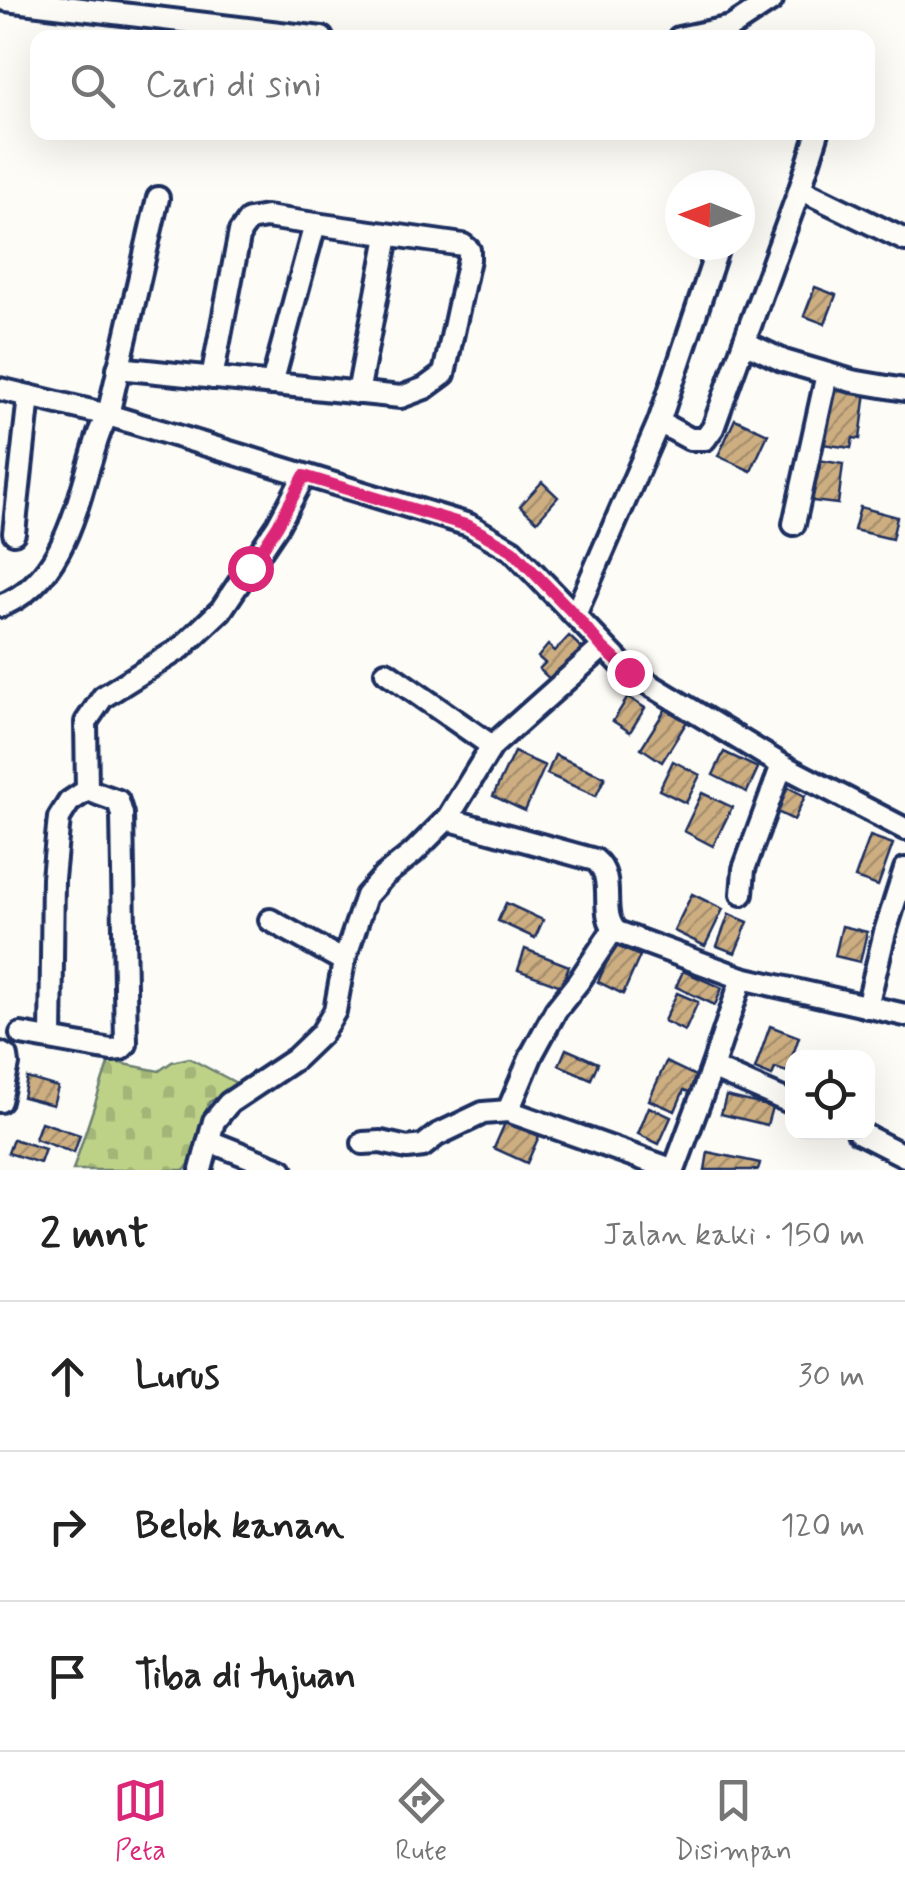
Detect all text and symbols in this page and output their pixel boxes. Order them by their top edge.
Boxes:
search box [30,30,875,140]
icon: search [65,58,120,113]
text: Cari di sini [145,61,322,110]
north arrow [665,170,755,260]
route start [228,546,274,592]
route end [607,650,653,696]
map controls [785,1050,875,1140]
button: locate [785,1050,875,1140]
text: 2 mnt [40,1208,148,1263]
text: Jalan kaki · 150 m [603,1214,865,1256]
icon: ahead [40,1349,95,1404]
text: Lurus [135,1352,219,1401]
text: 30 m [798,1355,865,1397]
icon: right [40,1499,95,1554]
text: Belok kanan [135,1502,344,1551]
text: 120 m [780,1505,865,1547]
icon: arrive [40,1649,95,1704]
text: Tiba di tujuan [135,1652,356,1701]
tab: Peta [113,1773,168,1870]
tab: Rute [394,1773,449,1870]
tab: Disimpan [674,1773,792,1870]

